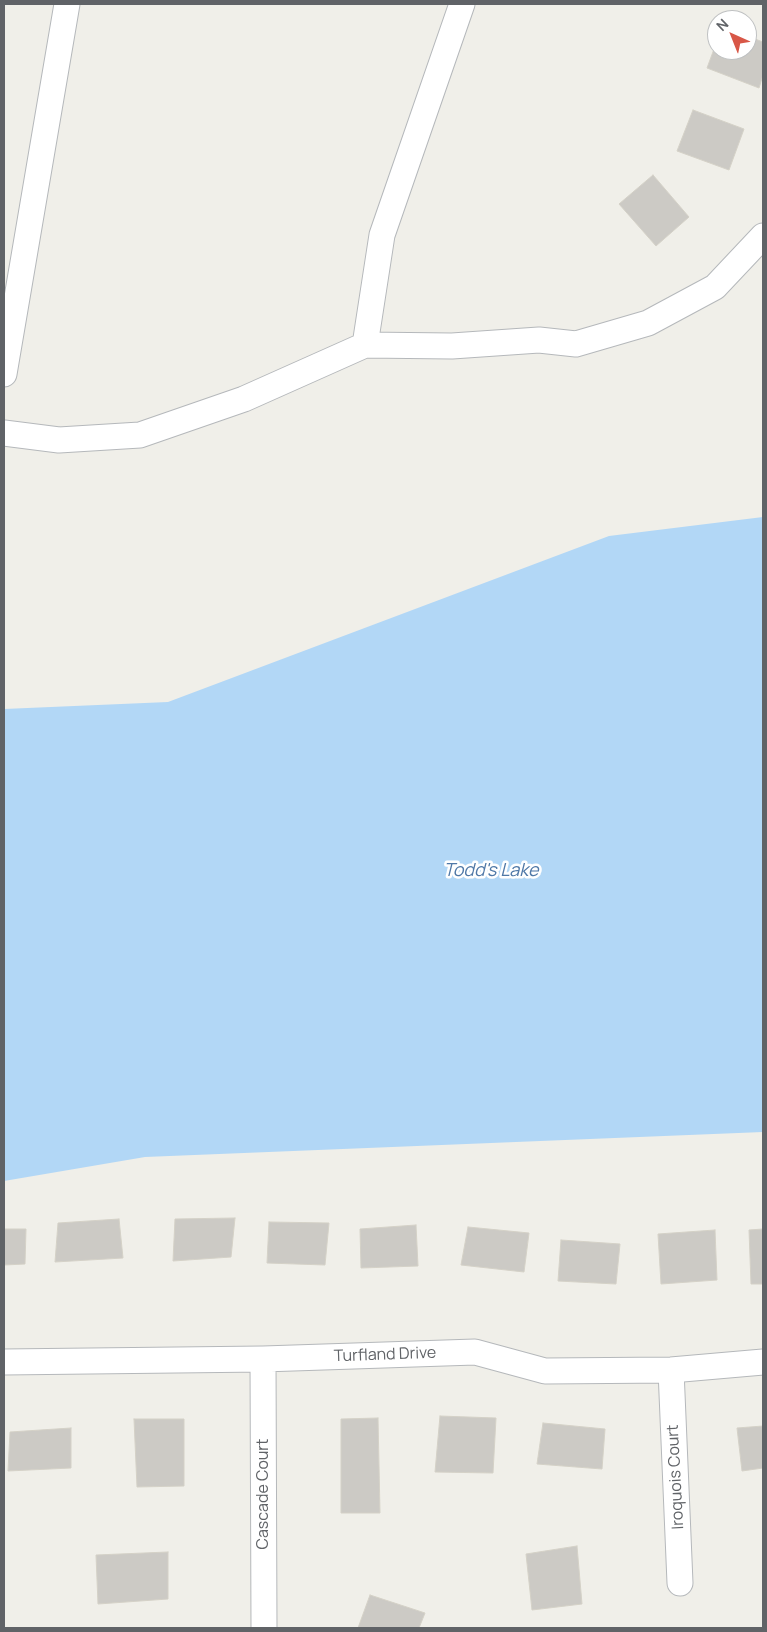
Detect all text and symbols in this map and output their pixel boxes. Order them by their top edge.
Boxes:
north arrow [707,10,757,60]
text: N [712,14,732,35]
water label: Todd's Lake [443,860,539,882]
street label: Turfland Drive [333,1344,437,1366]
street label: Iroquois Court [664,1424,688,1530]
street label: Cascade Court [254,1438,274,1550]

